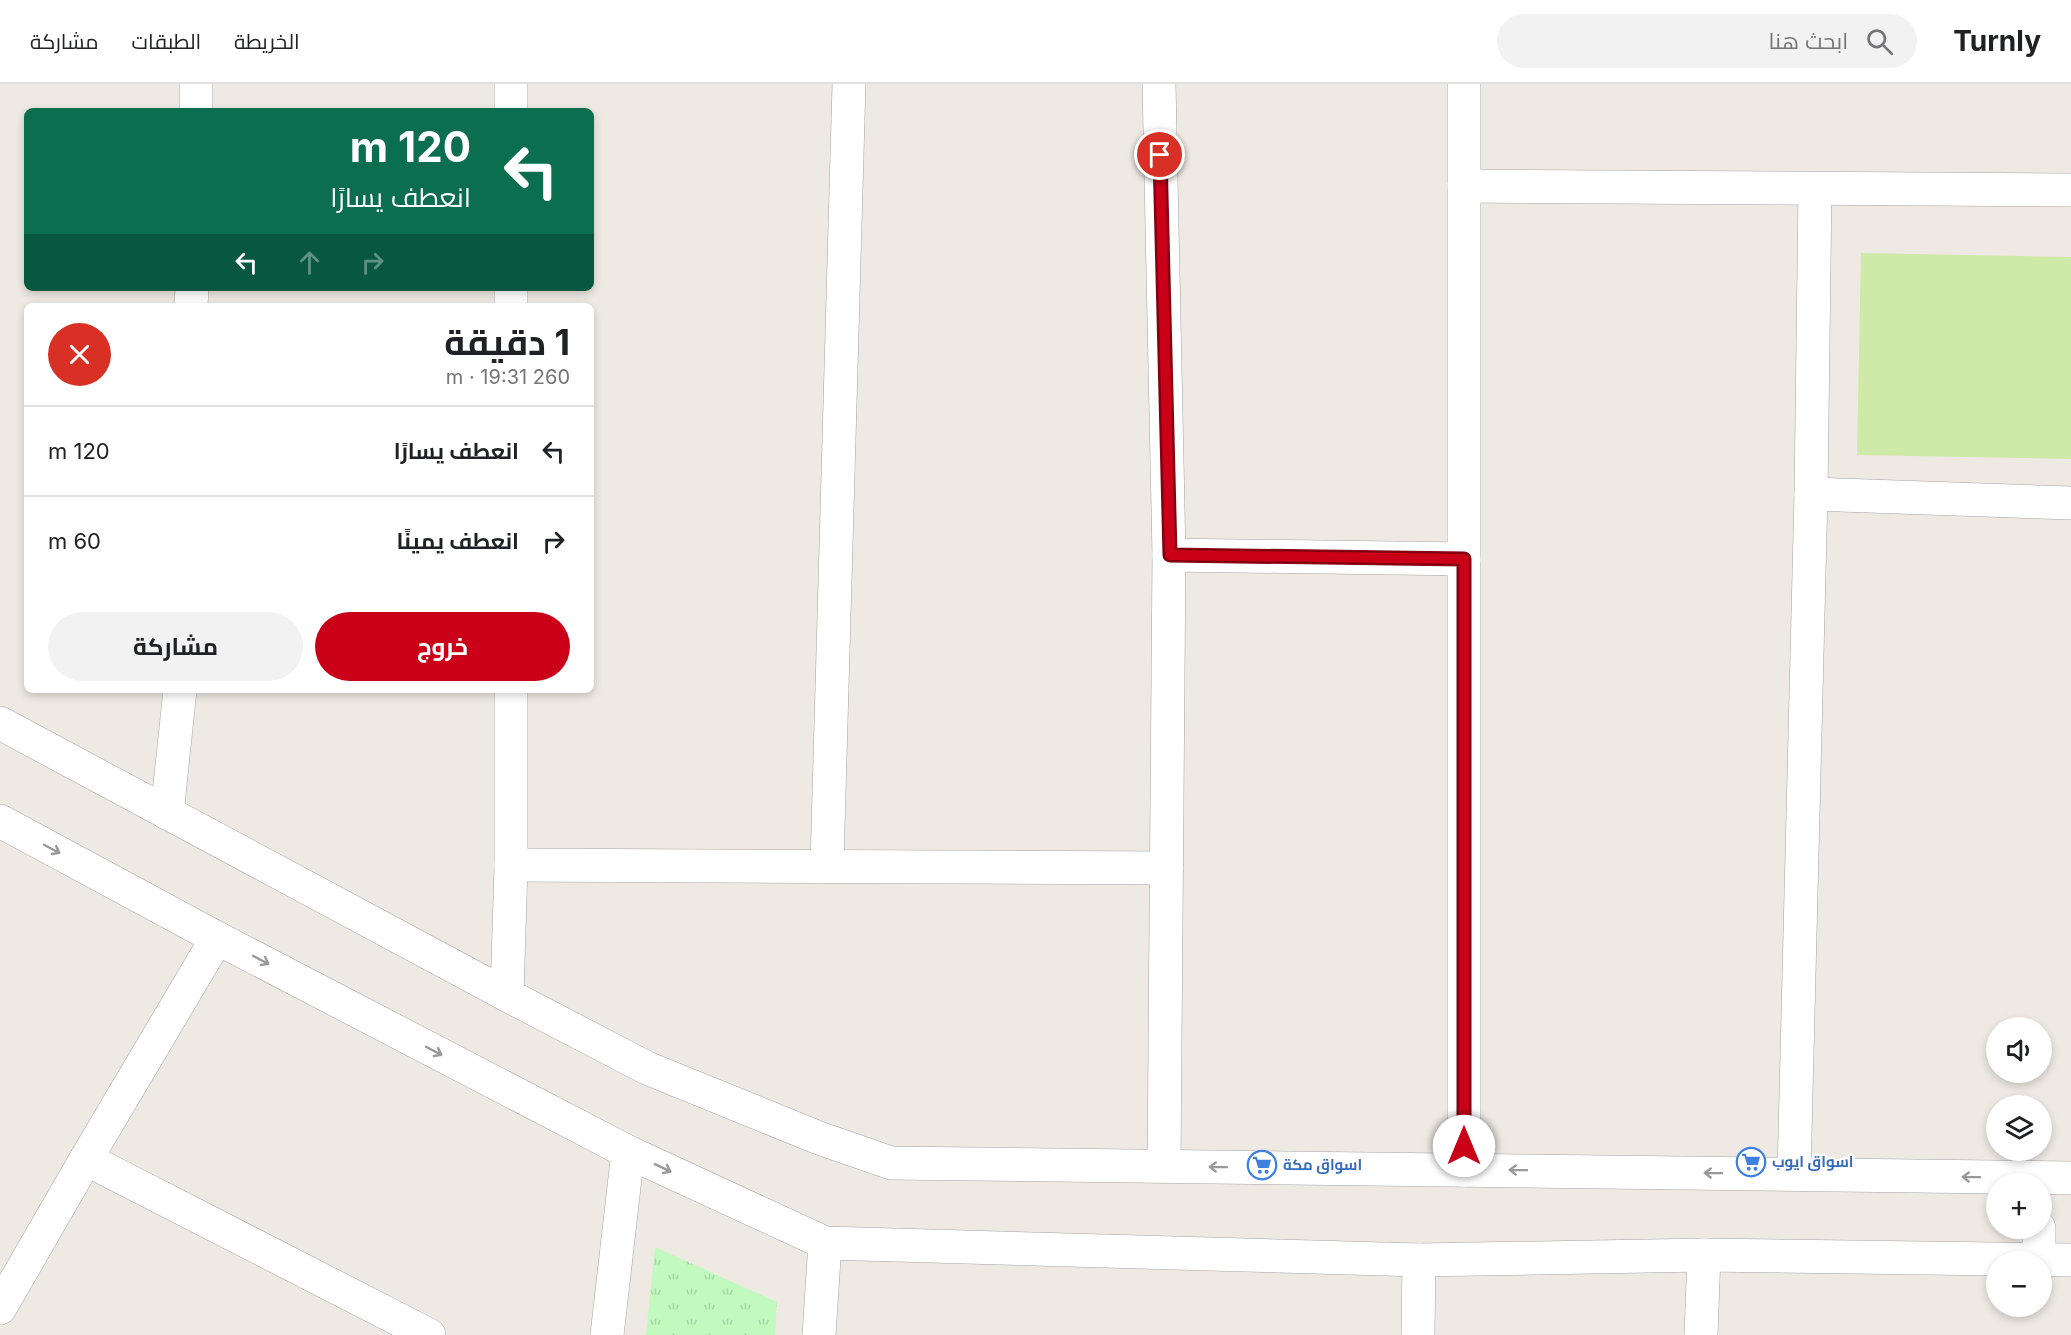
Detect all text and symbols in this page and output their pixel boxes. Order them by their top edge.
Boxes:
search box [1497,14,1917,68]
text: Turnly [1953,24,2041,58]
icon: search [1863,25,1896,58]
text: ابحث هنا [1768,28,1848,54]
text: مشاركة [30,29,99,54]
text: الطبقات [132,29,201,54]
text: الخريطة [234,29,300,54]
text: 120 m [350,121,471,172]
pin [1134,129,1185,180]
icon: left [492,132,570,210]
icon: arrive [1143,138,1176,171]
text: انعطف يسارًا [330,181,471,214]
icon: left [230,246,263,279]
icon: ahead [293,246,326,279]
icon: right [356,246,389,279]
text: 1 دقيقة [444,320,570,364]
button: close [48,323,111,386]
text: 260 m · 19:31 [446,365,570,389]
icon: left [537,435,570,468]
text: 120 m [48,438,110,464]
text: انعطف يسارًا [394,438,519,464]
icon: right [537,525,570,558]
text: 60 m [48,528,101,554]
text: انعطف يمينًا [397,528,519,554]
button: مشاركة [48,612,303,681]
button: خروج [315,612,570,681]
one-way arrow [42,844,60,855]
one-way arrow [251,955,269,966]
map controls [1986,1017,2052,1317]
button: sound [1986,1017,2052,1083]
one-way arrow [424,1046,442,1057]
button: layers [1986,1095,2052,1161]
position arrow [1432,1114,1496,1178]
supermarket icon: اسواق ايوب [1735,1146,1767,1178]
supermarket icon: اسواق مكة [1246,1149,1278,1181]
place label: اسواق ايوب [1772,1152,1854,1171]
place label: اسواق مكة [1283,1155,1362,1174]
one-way arrow [1208,1161,1228,1173]
one-way arrow [654,1163,672,1175]
one-way arrow [1508,1164,1528,1176]
one-way arrow [1703,1167,1723,1179]
one-way arrow [1961,1172,1981,1183]
button: + [1986,1173,2052,1239]
button: − [1986,1251,2052,1317]

